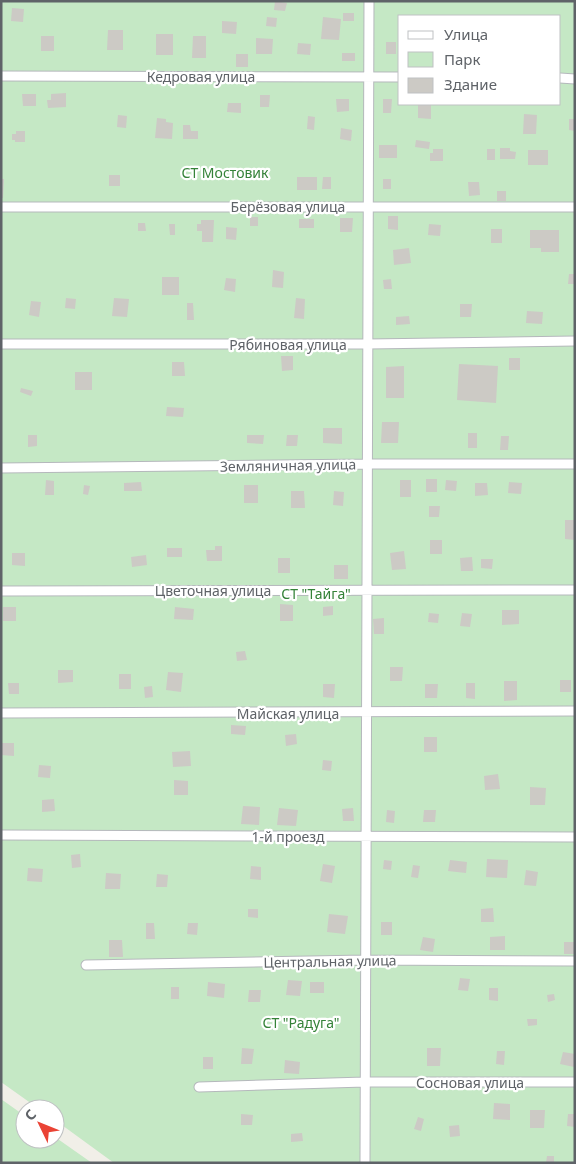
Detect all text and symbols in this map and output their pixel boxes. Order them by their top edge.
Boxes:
legend [398,15,561,105]
text: Улица [444,24,488,44]
text: Парк [444,49,480,69]
street label: Кедровая улица [147,67,255,86]
text: Здание [444,74,497,94]
park label: СТ Мостовик [181,163,269,182]
street label: Берёзовая улица [231,197,345,216]
street label: Рябиновая улица [229,335,347,354]
street label: Земляничная улица [220,454,356,476]
street label: Цветочная улица [155,581,271,600]
park label: СТ "Тайга" [281,584,351,603]
street label: Майская улица [237,704,339,723]
street label: 1-й проезд [251,827,325,846]
street label: Центральная улица [263,950,397,972]
park label: СТ "Радуга" [262,1013,340,1032]
street label: Сосновая улица [416,1073,524,1092]
north arrow [15,1099,65,1149]
text: С [20,1105,40,1125]

